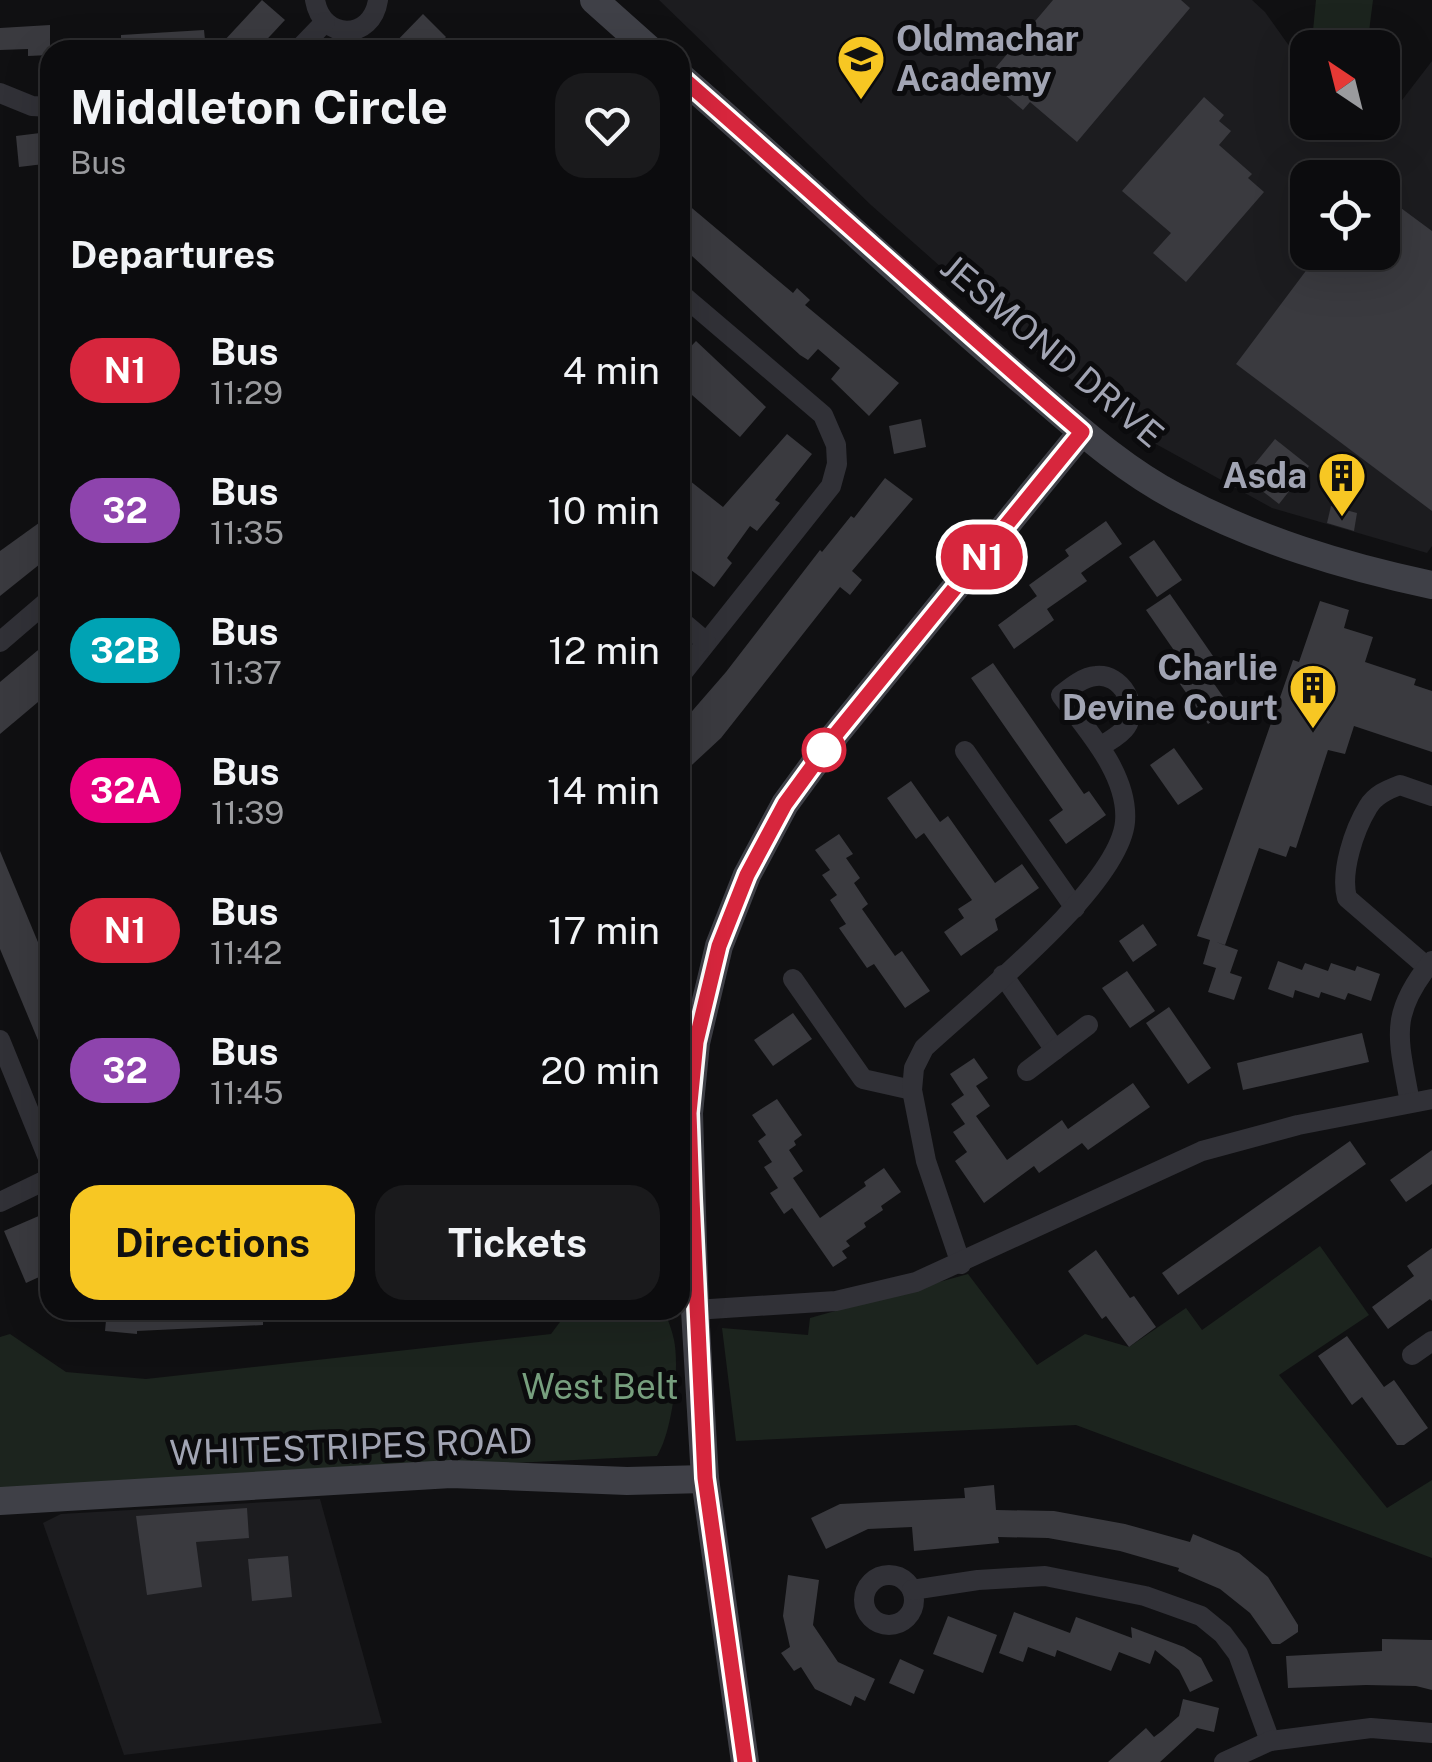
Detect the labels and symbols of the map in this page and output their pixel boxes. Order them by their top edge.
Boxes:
place label: Oldmachar Academy [896,18,1079,99]
north arrow [1290,30,1400,140]
school or university icon: Oldmachar Academy [835,33,887,101]
street label: JESMOND DRIVE [933,246,1172,456]
building icon: Asda [1316,450,1368,518]
place label: Asda [1223,455,1307,496]
line badge: N1 [937,524,1027,590]
place label: Charlie Devine Court [1062,647,1278,728]
building icon: Charlie Devine Court [1287,662,1339,730]
unlabelled marker [803,729,845,771]
park label: West Belt [521,1366,679,1407]
street label: WHITESTRIPES ROAD [169,1420,533,1473]

